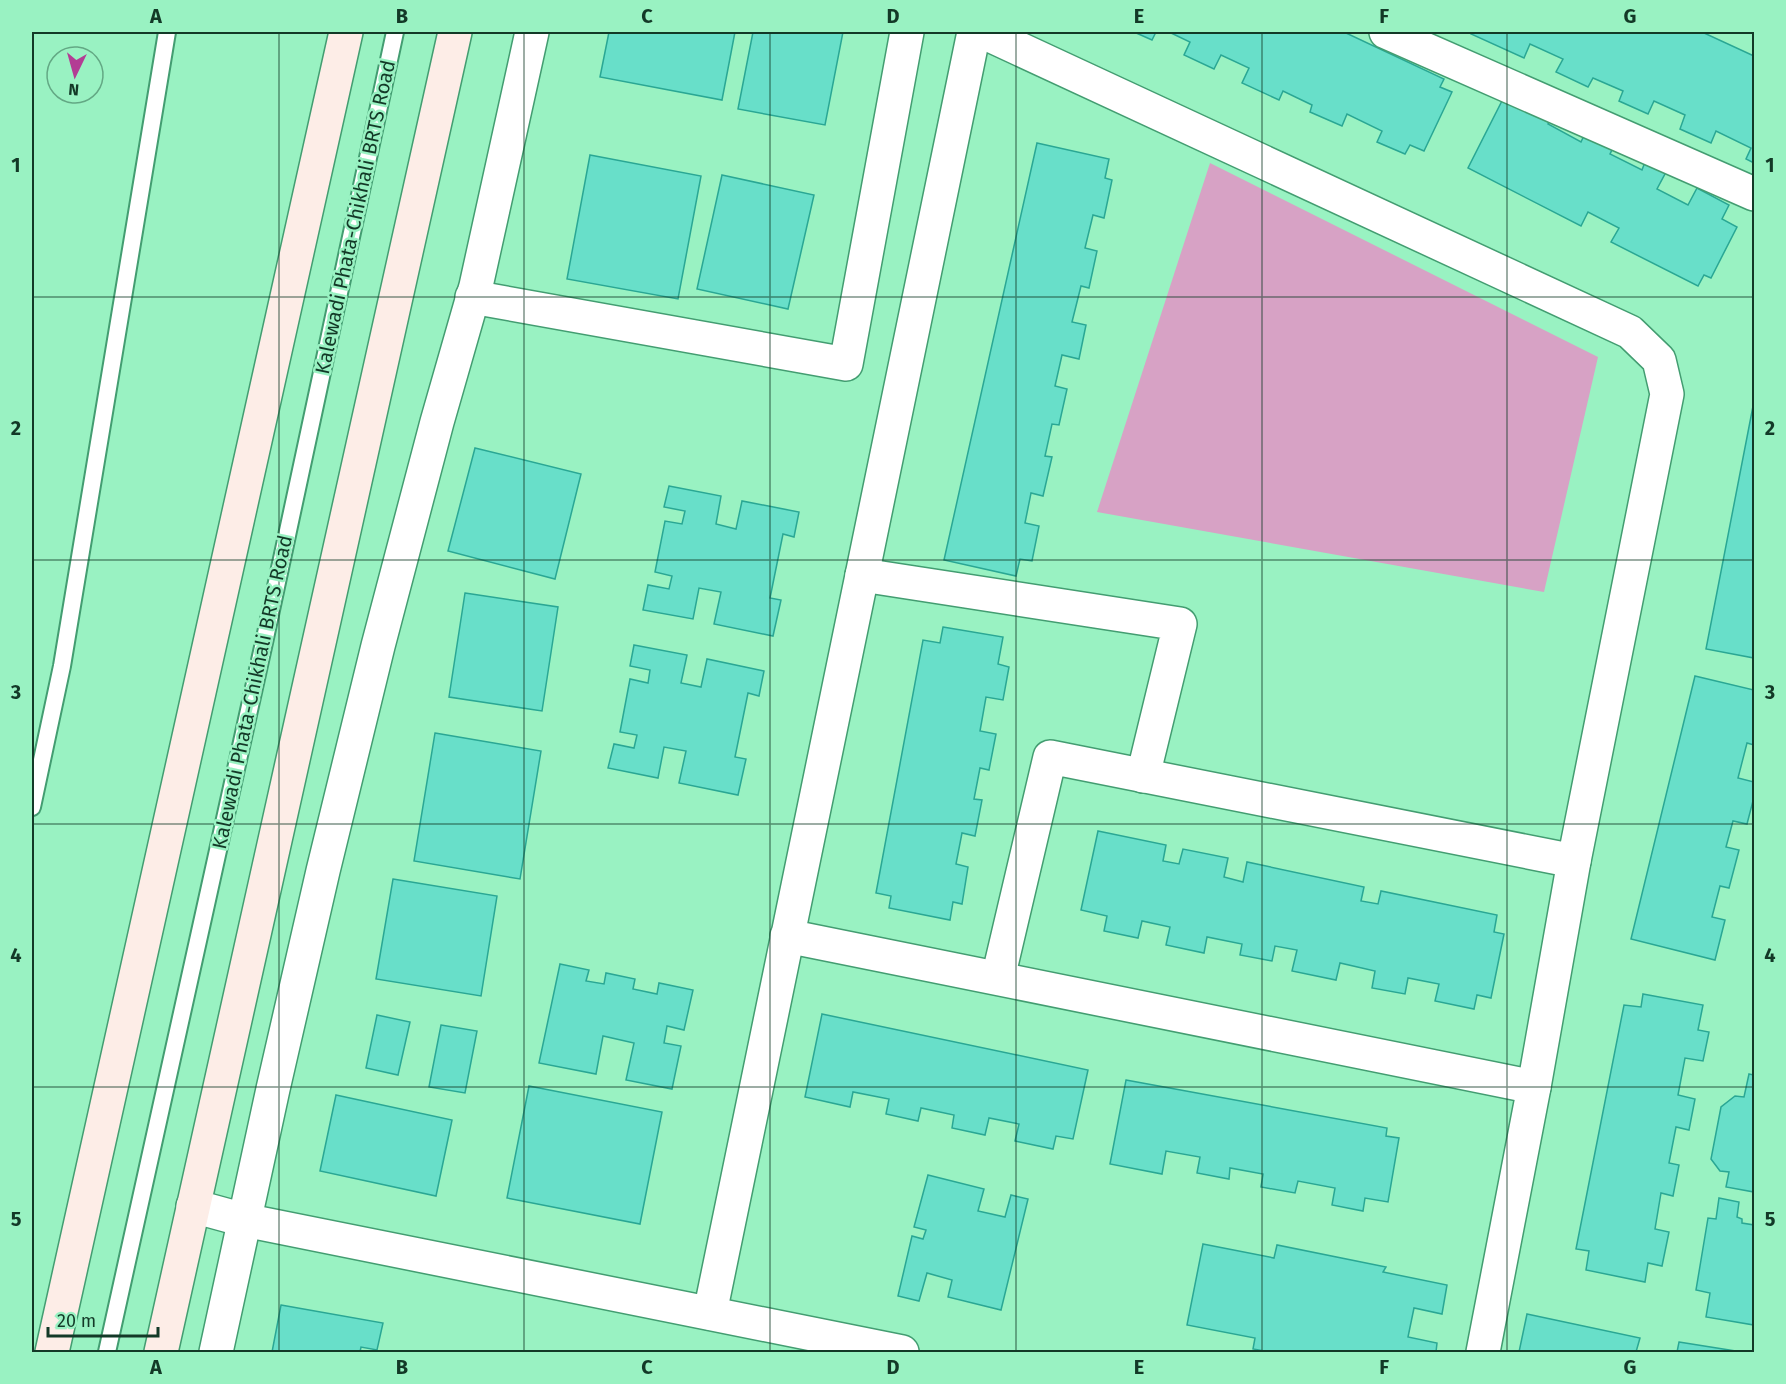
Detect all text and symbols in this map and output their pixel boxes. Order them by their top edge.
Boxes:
text: A [149,4,163,28]
text: B [396,4,408,28]
text: C [641,4,653,28]
text: D [886,4,900,28]
text: E [1134,4,1144,28]
text: F [1379,4,1389,28]
text: G [1624,4,1636,28]
north arrow [45,45,105,105]
street label: Kalewadi Phata-Chikhali BRTS Road [310,58,400,376]
text: N [68,80,80,99]
text: 1 [11,153,21,177]
text: 1 [1765,153,1775,177]
text: 2 [11,416,21,440]
text: 2 [1765,416,1775,440]
street label: Kalewadi Phata-Chikhali BRTS Road [207,533,297,851]
text: 3 [10,680,21,704]
text: 3 [1764,680,1775,704]
text: 4 [10,943,22,967]
text: 4 [1764,943,1776,967]
text: 5 [11,1207,22,1231]
text: 5 [1765,1207,1776,1231]
scale bar [48,1300,158,1338]
text: 20 m [57,1310,96,1332]
text: A [149,1355,163,1379]
text: B [396,1355,408,1379]
text: C [641,1355,653,1379]
text: D [886,1355,900,1379]
text: E [1134,1355,1144,1379]
text: F [1379,1355,1389,1379]
text: G [1624,1355,1636,1379]

